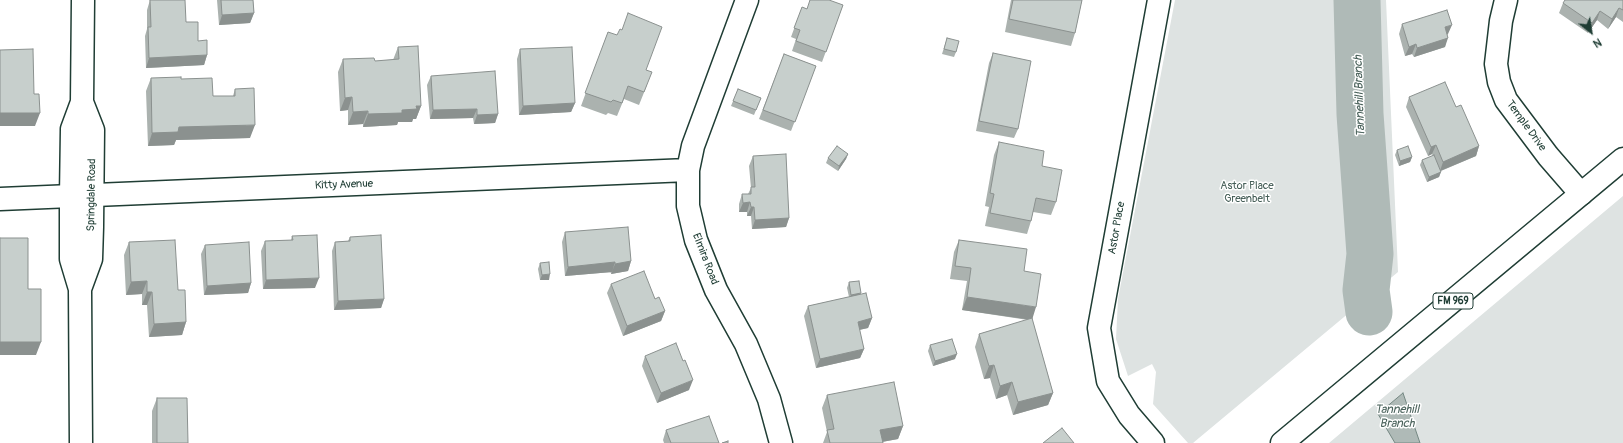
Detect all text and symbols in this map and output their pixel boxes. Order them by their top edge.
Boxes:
north arrow [1571,12,1611,52]
text: N [1591,35,1604,50]
water label: Tannehill Branch [1351,55,1369,137]
street label: Temple Drive [1503,98,1549,154]
street label: Springdale Road [85,158,99,232]
street label: Kitty Avenue [315,177,373,193]
park label: Astor Place Greenbelt [1220,179,1274,205]
street label: Astor Place [1106,200,1128,256]
street label: Elmira Road [689,231,721,287]
road number: FM 969 [1433,293,1473,309]
water label: Tannehill Branch [1375,403,1419,431]

